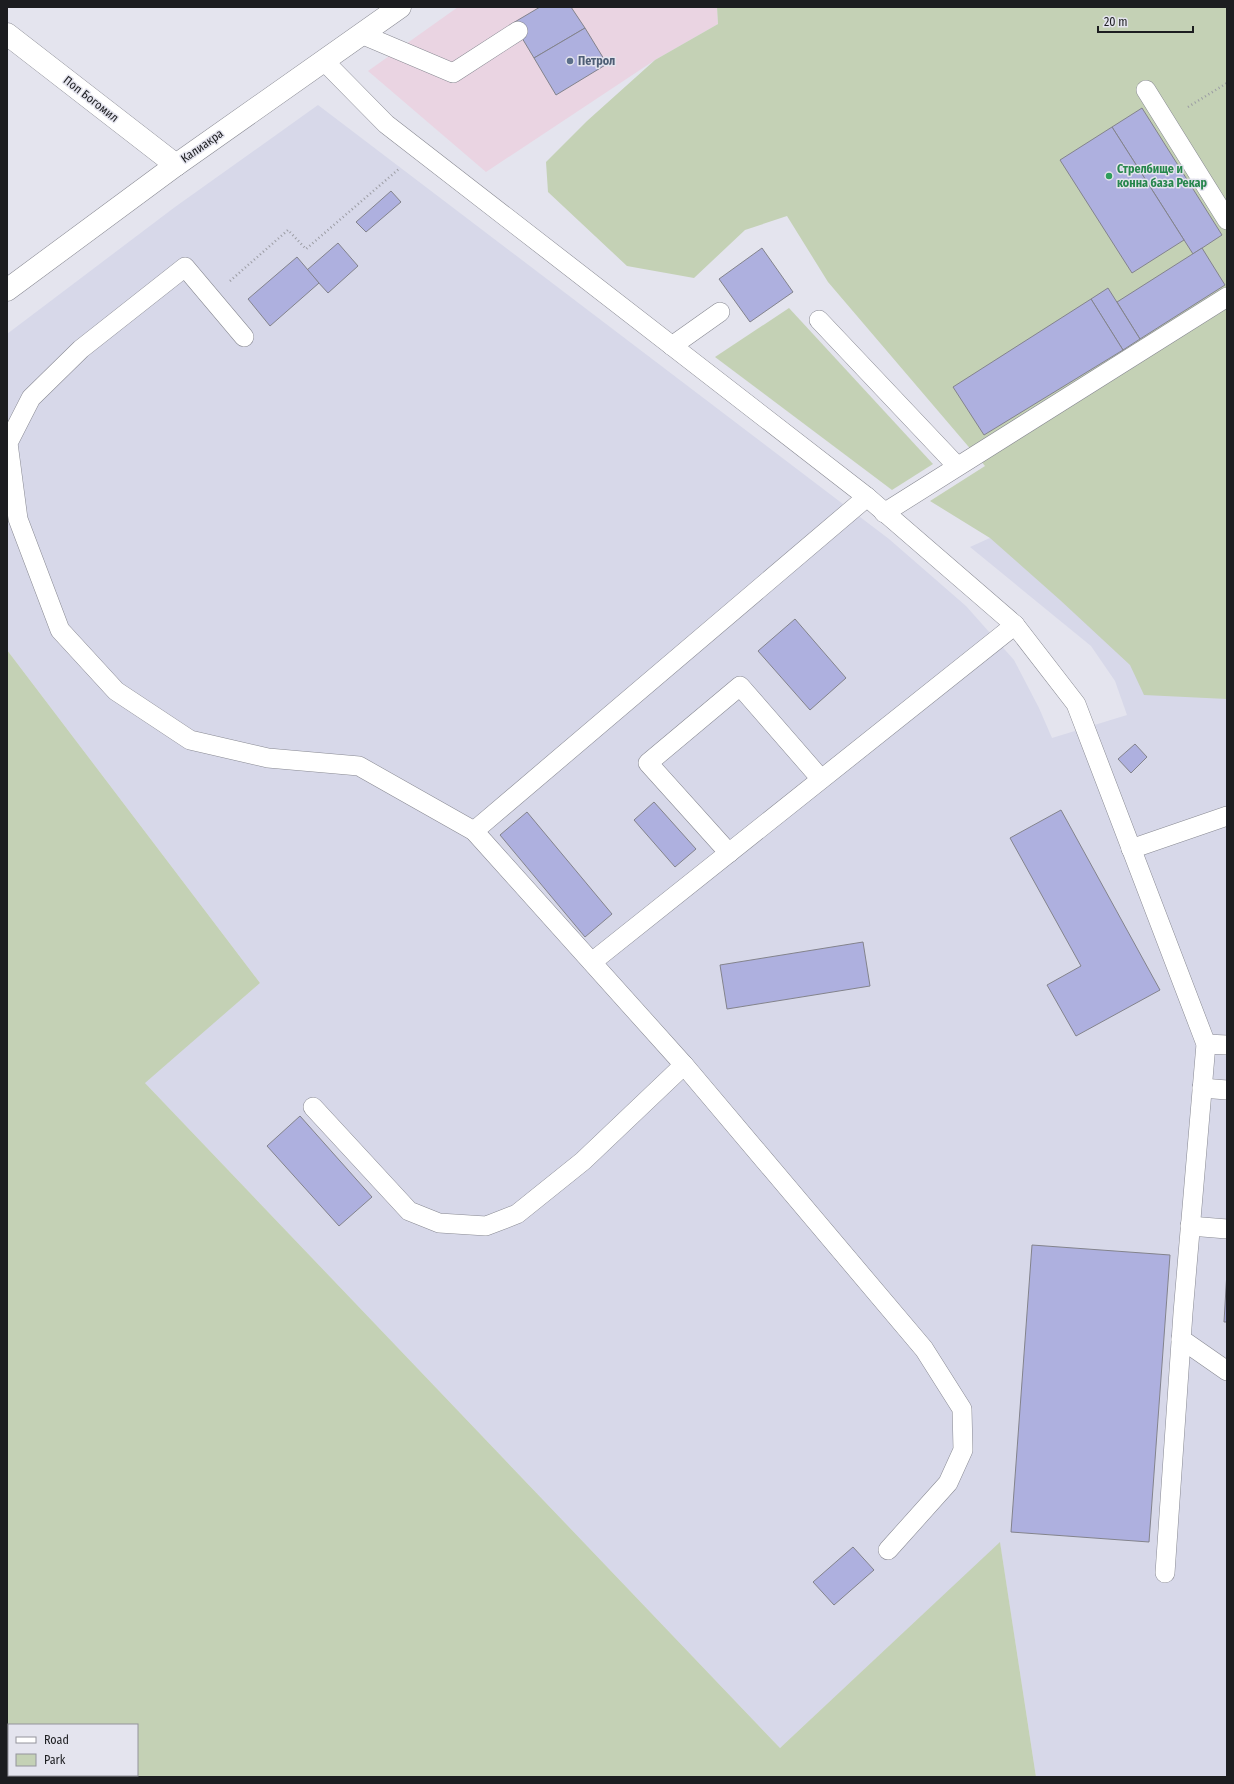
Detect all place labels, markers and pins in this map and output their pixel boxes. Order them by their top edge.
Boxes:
place label: Петрол [578,54,615,68]
marker: Петрол [565,56,575,66]
place label: Стрелбище и конна база Рекар [1117,162,1207,190]
marker: Стрелбище и конна база Рекар [1104,171,1114,181]

